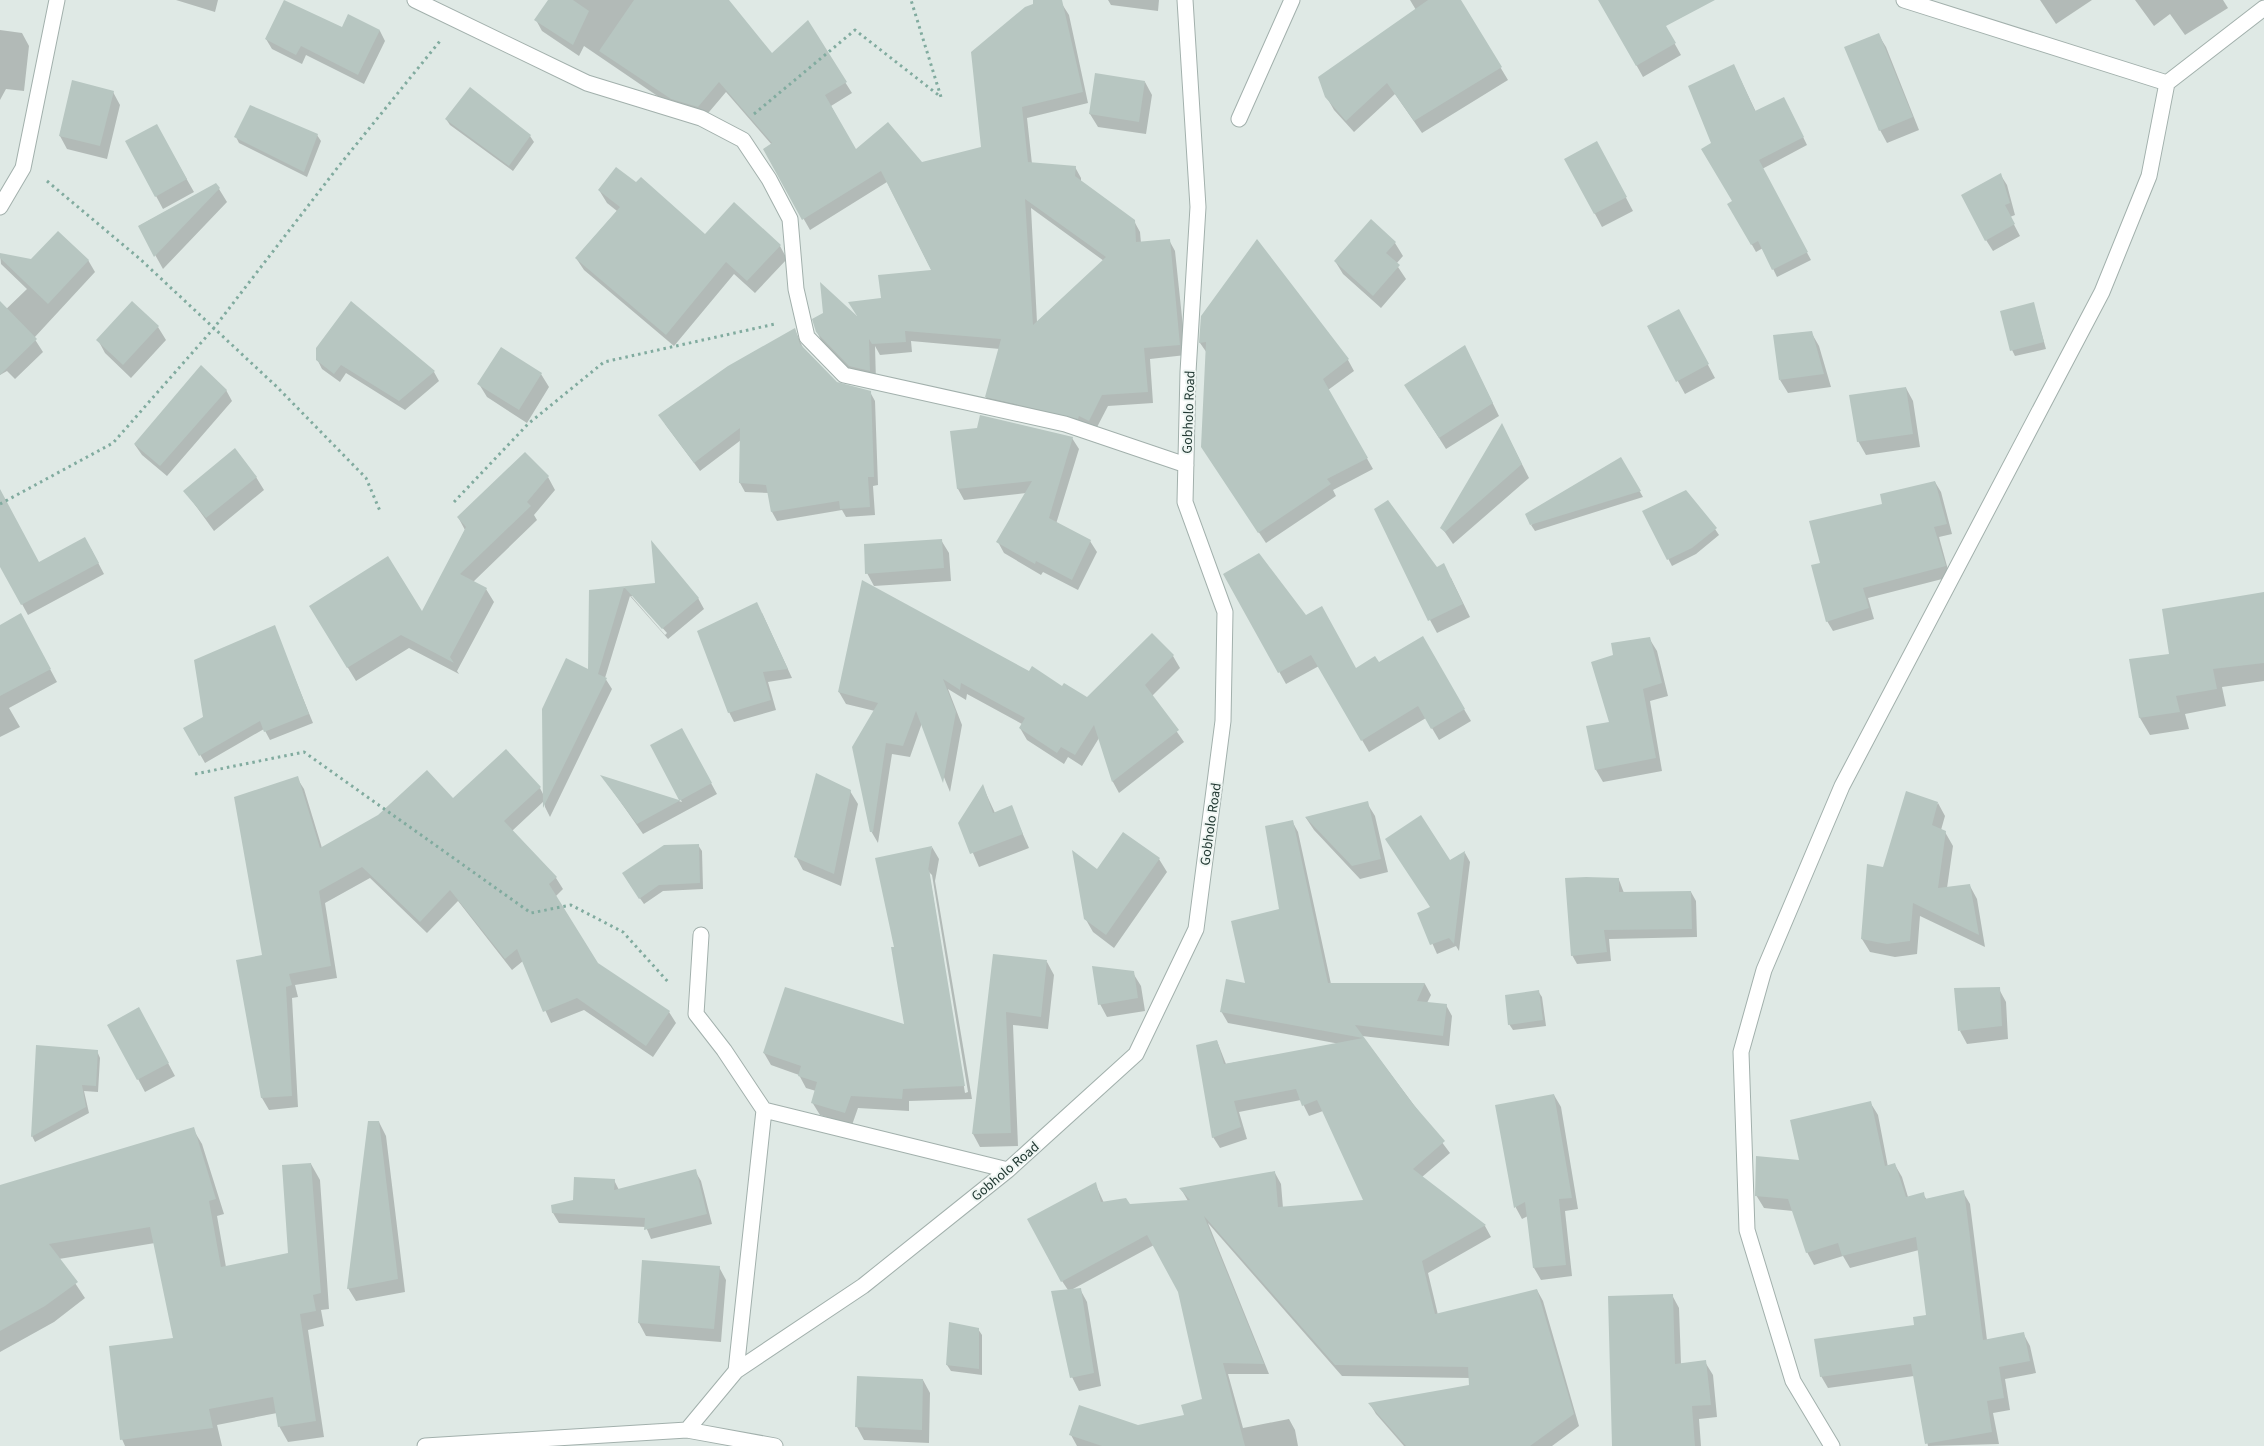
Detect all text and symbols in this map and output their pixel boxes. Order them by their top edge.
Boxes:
street label: Gobholo Road [1178,370,1200,454]
street label: Gobholo Road [1195,782,1227,867]
street label: Gobholo Road [967,1137,1044,1206]

